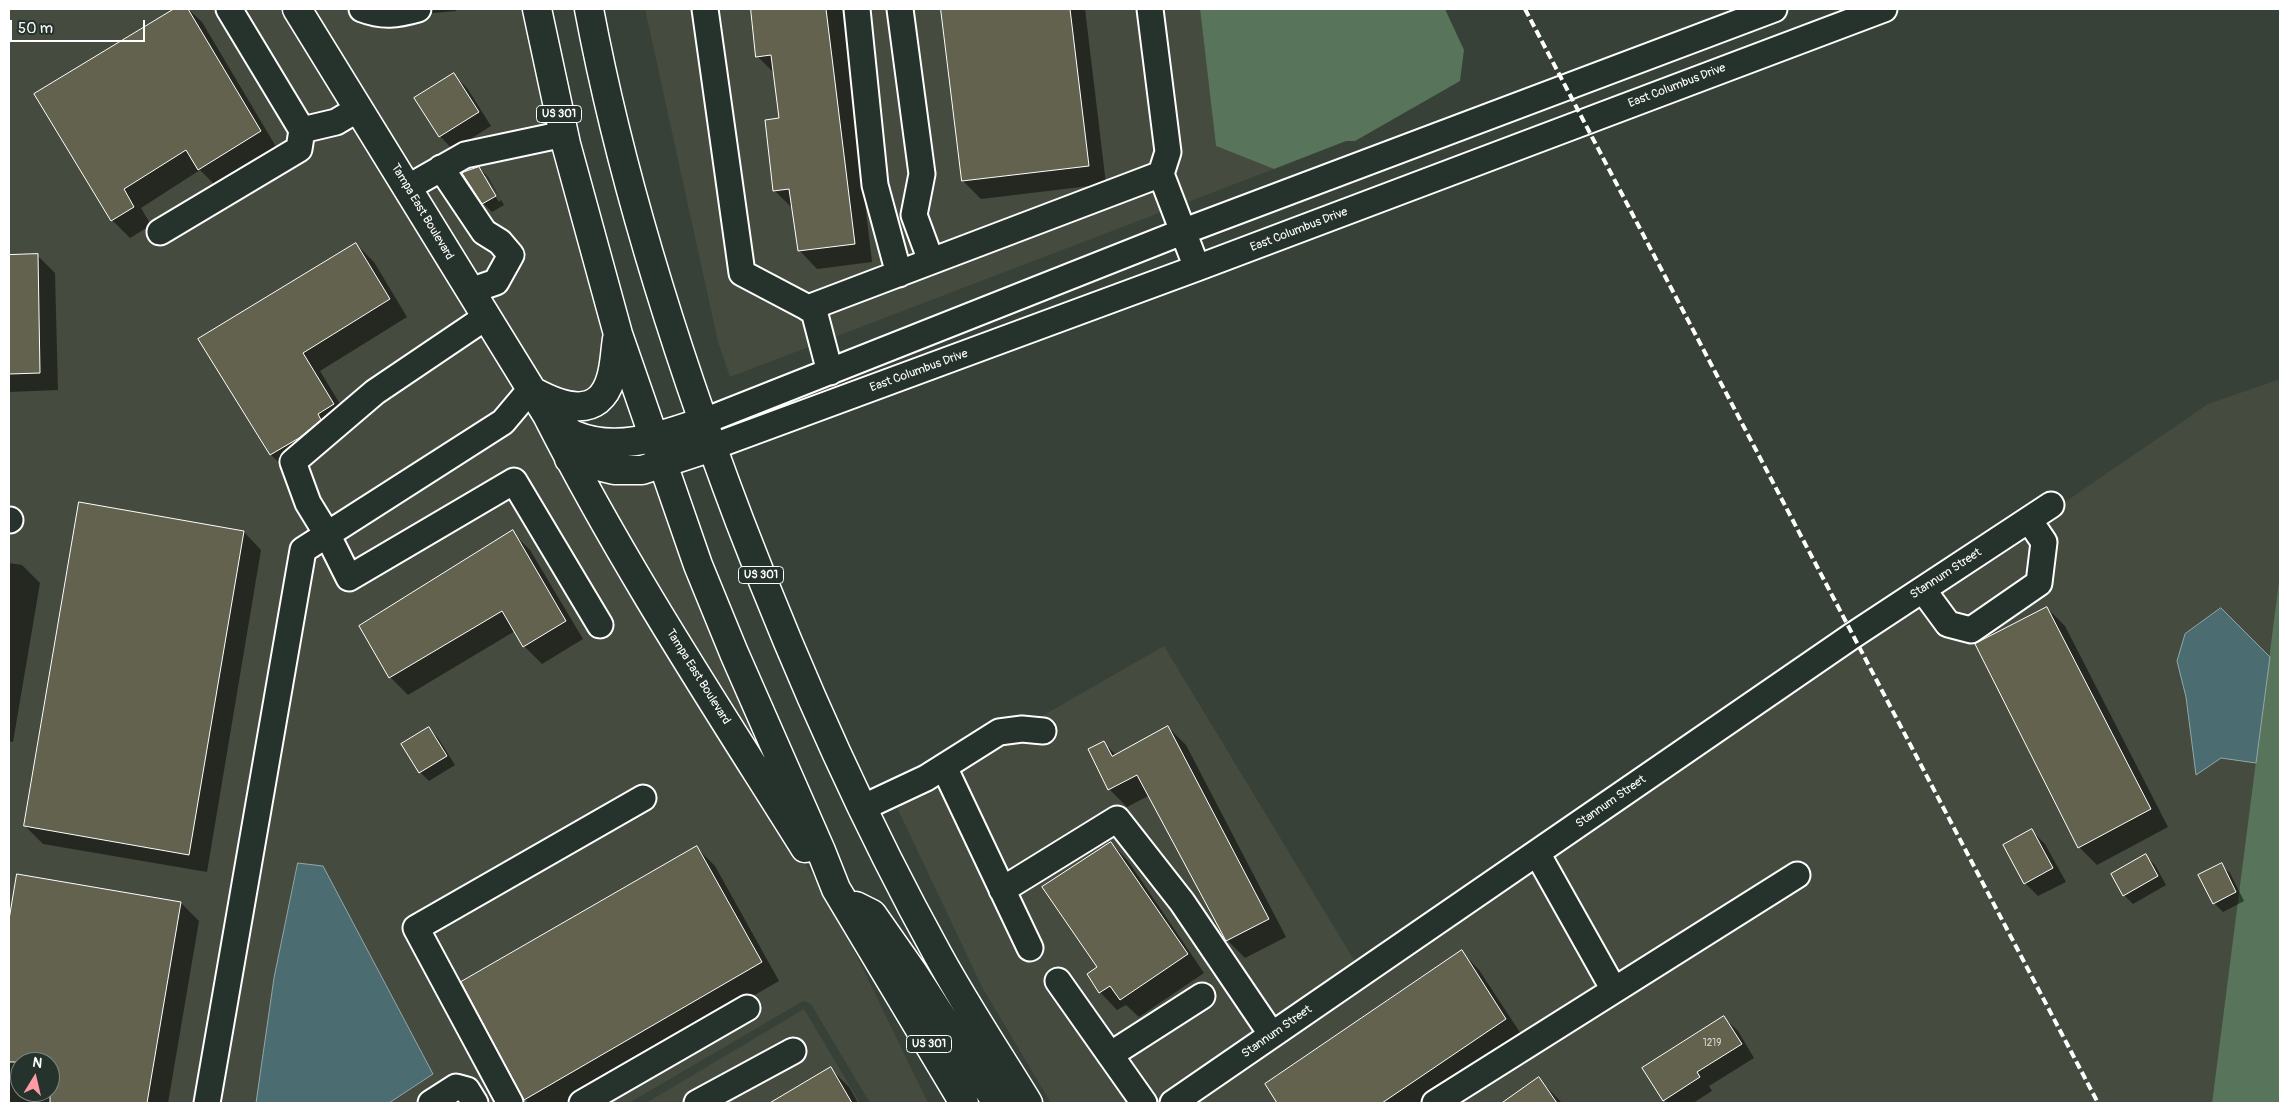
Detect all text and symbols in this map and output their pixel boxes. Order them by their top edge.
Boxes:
scale bar [12,10,148,42]
text: 50 m [18,19,53,38]
street label: East Columbus Drive [1626,61,1728,111]
road number: US 301 [536,106,582,122]
street label: Tampa East Boulevard [388,161,456,263]
street label: East Columbus Drive [1248,205,1350,255]
street label: East Columbus Drive [868,347,970,395]
street label: Stannum Street [1908,546,1984,602]
road number: US 301 [738,566,784,584]
street label: Tampa East Boulevard [663,627,733,727]
street label: Stannum Street [1573,773,1649,831]
street label: Stannum Street [1239,1003,1315,1061]
road number: US 301 [906,1036,952,1052]
house number: 1219 [1703,1037,1721,1049]
north arrow [10,1052,60,1102]
text: N [31,1054,43,1072]

